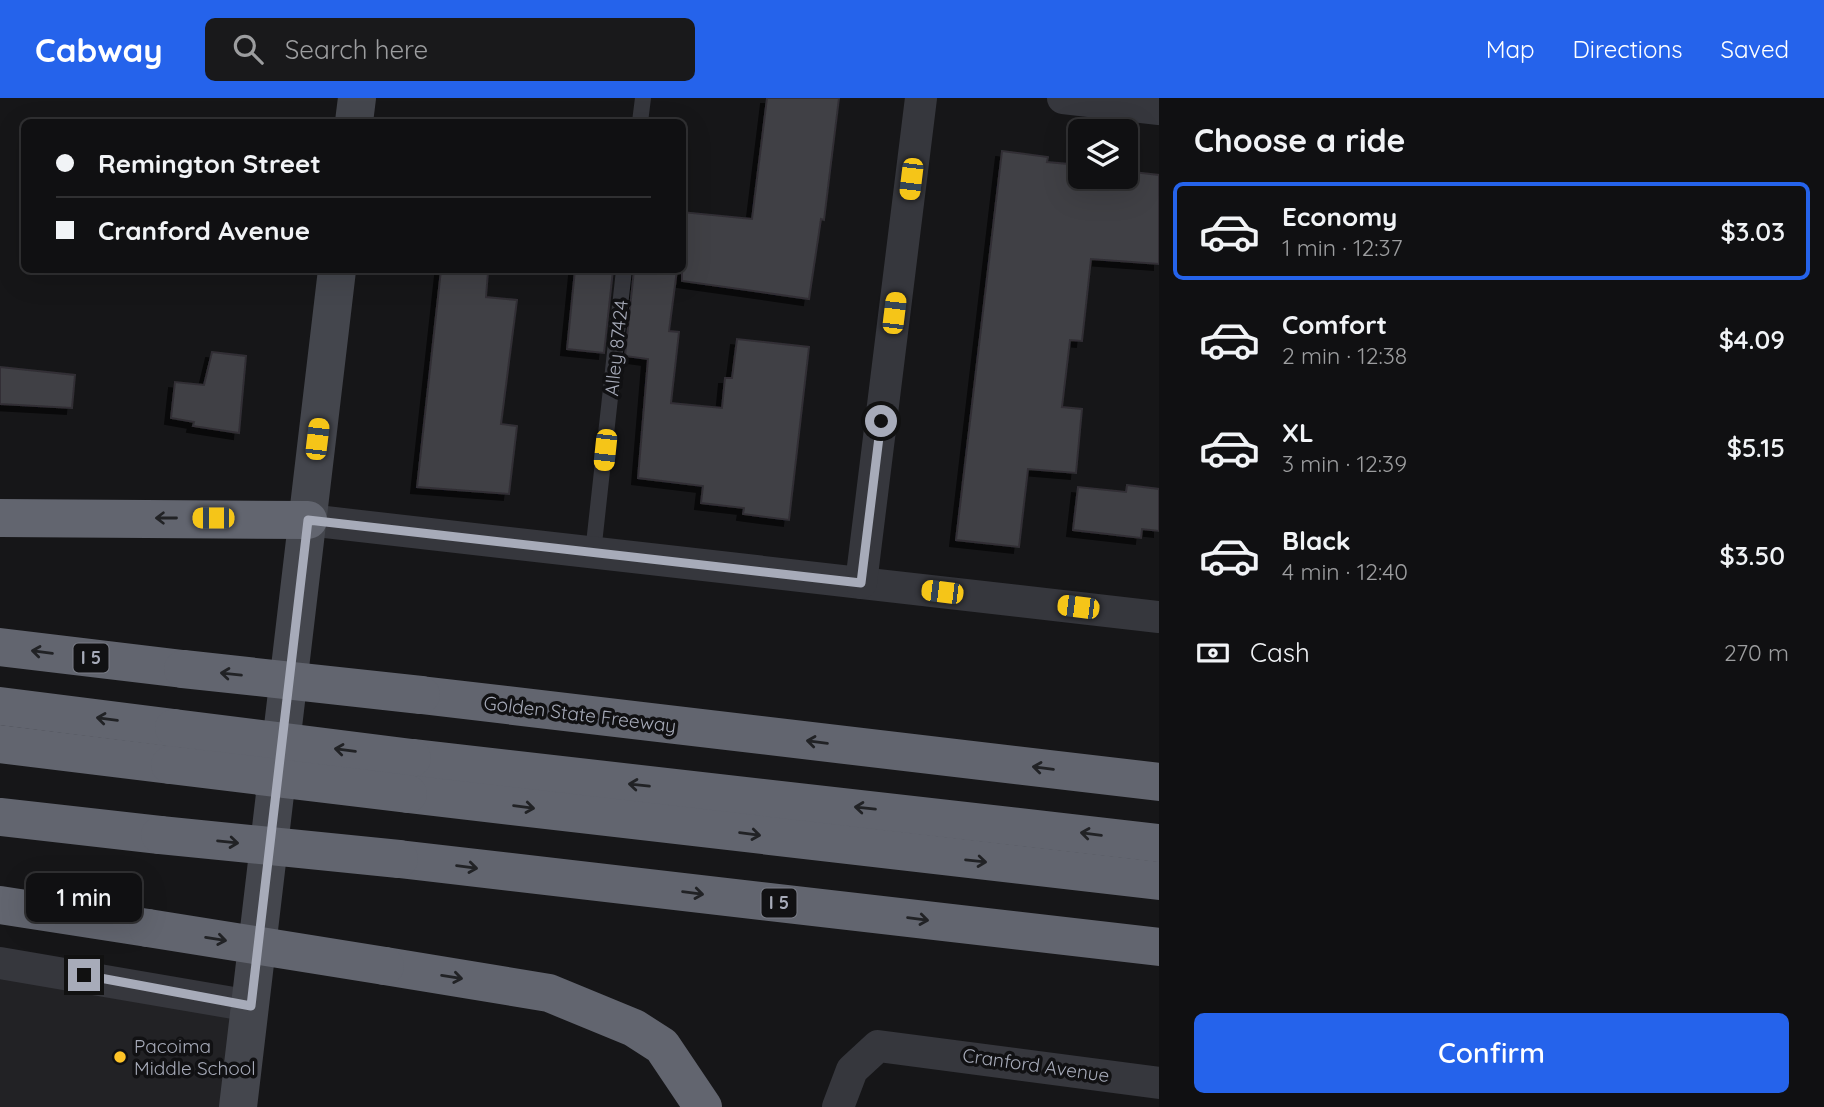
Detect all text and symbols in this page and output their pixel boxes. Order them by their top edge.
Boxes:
search box [205,18,695,81]
text: Cabway [35,29,163,70]
icon: search [229,30,267,68]
text: Search here [285,33,428,66]
text: Map [1486,34,1535,64]
text: Directions [1573,34,1683,64]
text: Saved [1721,34,1789,64]
map controls [1068,119,1138,189]
button: layers [1068,119,1138,189]
text: Choose a ride [1194,120,1406,160]
text: Remington Street [98,147,321,180]
car [899,157,924,201]
icon: car [1198,200,1261,263]
text: Economy [1282,200,1397,233]
text: Cranford Avenue [98,214,310,247]
text: $3.03 [1720,215,1785,248]
text: 1 min · 12:37 [1282,233,1402,262]
car [882,291,907,335]
street label: Alley 87424 [599,299,633,397]
icon: car [1198,308,1261,371]
text: Comfort [1282,308,1387,341]
text: $4.09 [1719,323,1785,356]
text: 2 min · 12:38 [1282,341,1407,370]
route start [865,405,897,437]
icon: car [1198,416,1261,479]
text: XL [1282,416,1314,449]
car [305,417,330,461]
car [593,428,618,472]
text: $5.15 [1727,431,1785,464]
text: 3 min · 12:39 [1282,449,1407,478]
car [193,508,235,529]
one-way arrow [155,511,178,525]
icon: car [1198,524,1261,587]
text: Black [1282,524,1351,557]
text: $3.50 [1720,539,1785,572]
text: 4 min · 12:40 [1282,557,1408,586]
car [920,579,965,605]
car [1056,594,1101,620]
icon: cash [1194,634,1232,672]
text: Cash [1250,636,1310,669]
text: 270 m [1724,638,1789,667]
road number: I 5 [74,644,108,672]
one-way arrow [31,646,54,659]
one-way arrow [220,668,243,681]
street label: Golden State Freeway [482,690,678,738]
one-way arrow [96,713,119,726]
one-way arrow [806,735,828,748]
one-way arrow [334,743,356,756]
one-way arrow [1032,762,1054,775]
one-way arrow [628,778,651,791]
one-way arrow [512,801,535,814]
one-way arrow [854,801,877,814]
one-way arrow [738,828,761,841]
one-way arrow [1080,828,1103,841]
one-way arrow [216,836,239,849]
one-way arrow [964,855,987,868]
one-way arrow [455,861,477,874]
callout: 1 min [26,874,142,922]
text: 1 min [56,883,112,912]
one-way arrow [681,887,703,900]
road number: I 5 [762,888,796,918]
one-way arrow [907,913,929,926]
one-way arrow [204,933,227,946]
route end [68,959,100,991]
one-way arrow [440,971,463,984]
button: Confirm [1194,1013,1789,1093]
place label: Pacoima Middle School [134,1034,256,1080]
street label: Cranford Avenue [961,1043,1111,1087]
marker: Pacoima Middle School [112,1049,128,1065]

